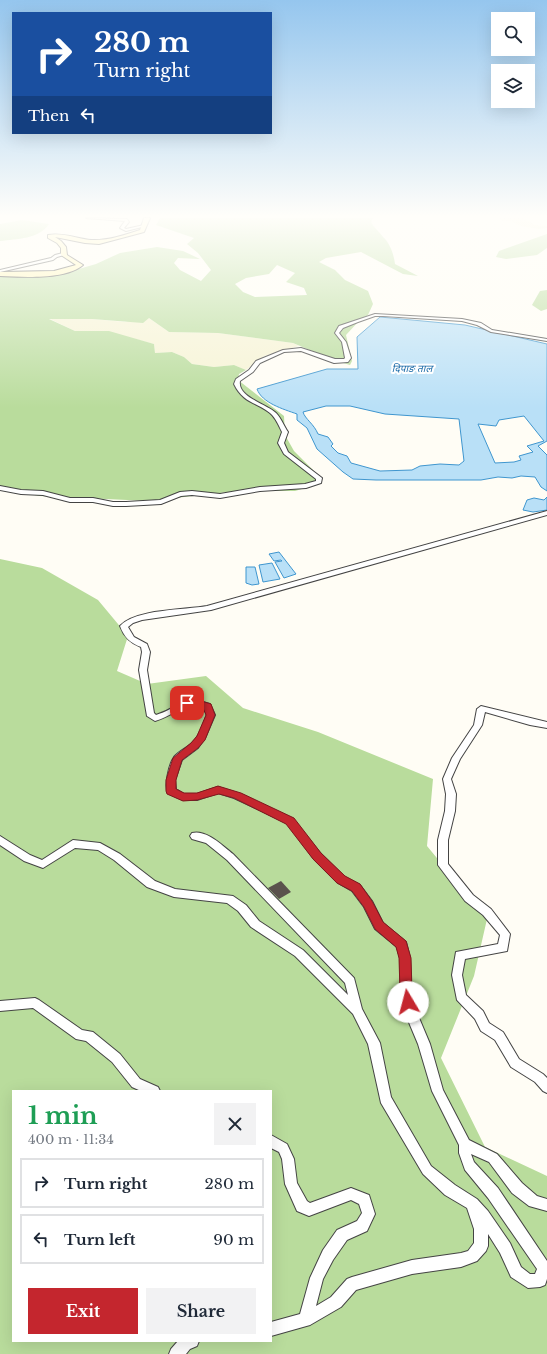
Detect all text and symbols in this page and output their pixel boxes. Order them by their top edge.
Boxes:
map controls [491,12,535,108]
button: search [491,12,535,56]
text: 280 m [94,25,190,60]
icon: right [28,28,80,80]
text: Turn right [94,60,190,82]
button: layers [491,64,535,108]
icon: left [77,104,99,126]
text: Then [28,106,69,125]
water label: दिपाङ ताल [392,362,434,375]
pin [170,686,204,720]
icon: arrive [176,692,198,714]
position arrow [387,981,429,1023]
text: 1 min [28,1101,98,1130]
button: close [214,1103,256,1145]
text: 400 m · 11:34 [28,1131,114,1148]
icon: right [30,1172,52,1194]
text: Turn right [64,1174,147,1193]
text: 280 m [205,1174,254,1193]
icon: left [30,1228,52,1250]
text: Turn left [64,1230,135,1249]
text: 90 m [213,1230,254,1249]
button: Exit [28,1288,138,1334]
button: Share [146,1288,256,1334]

